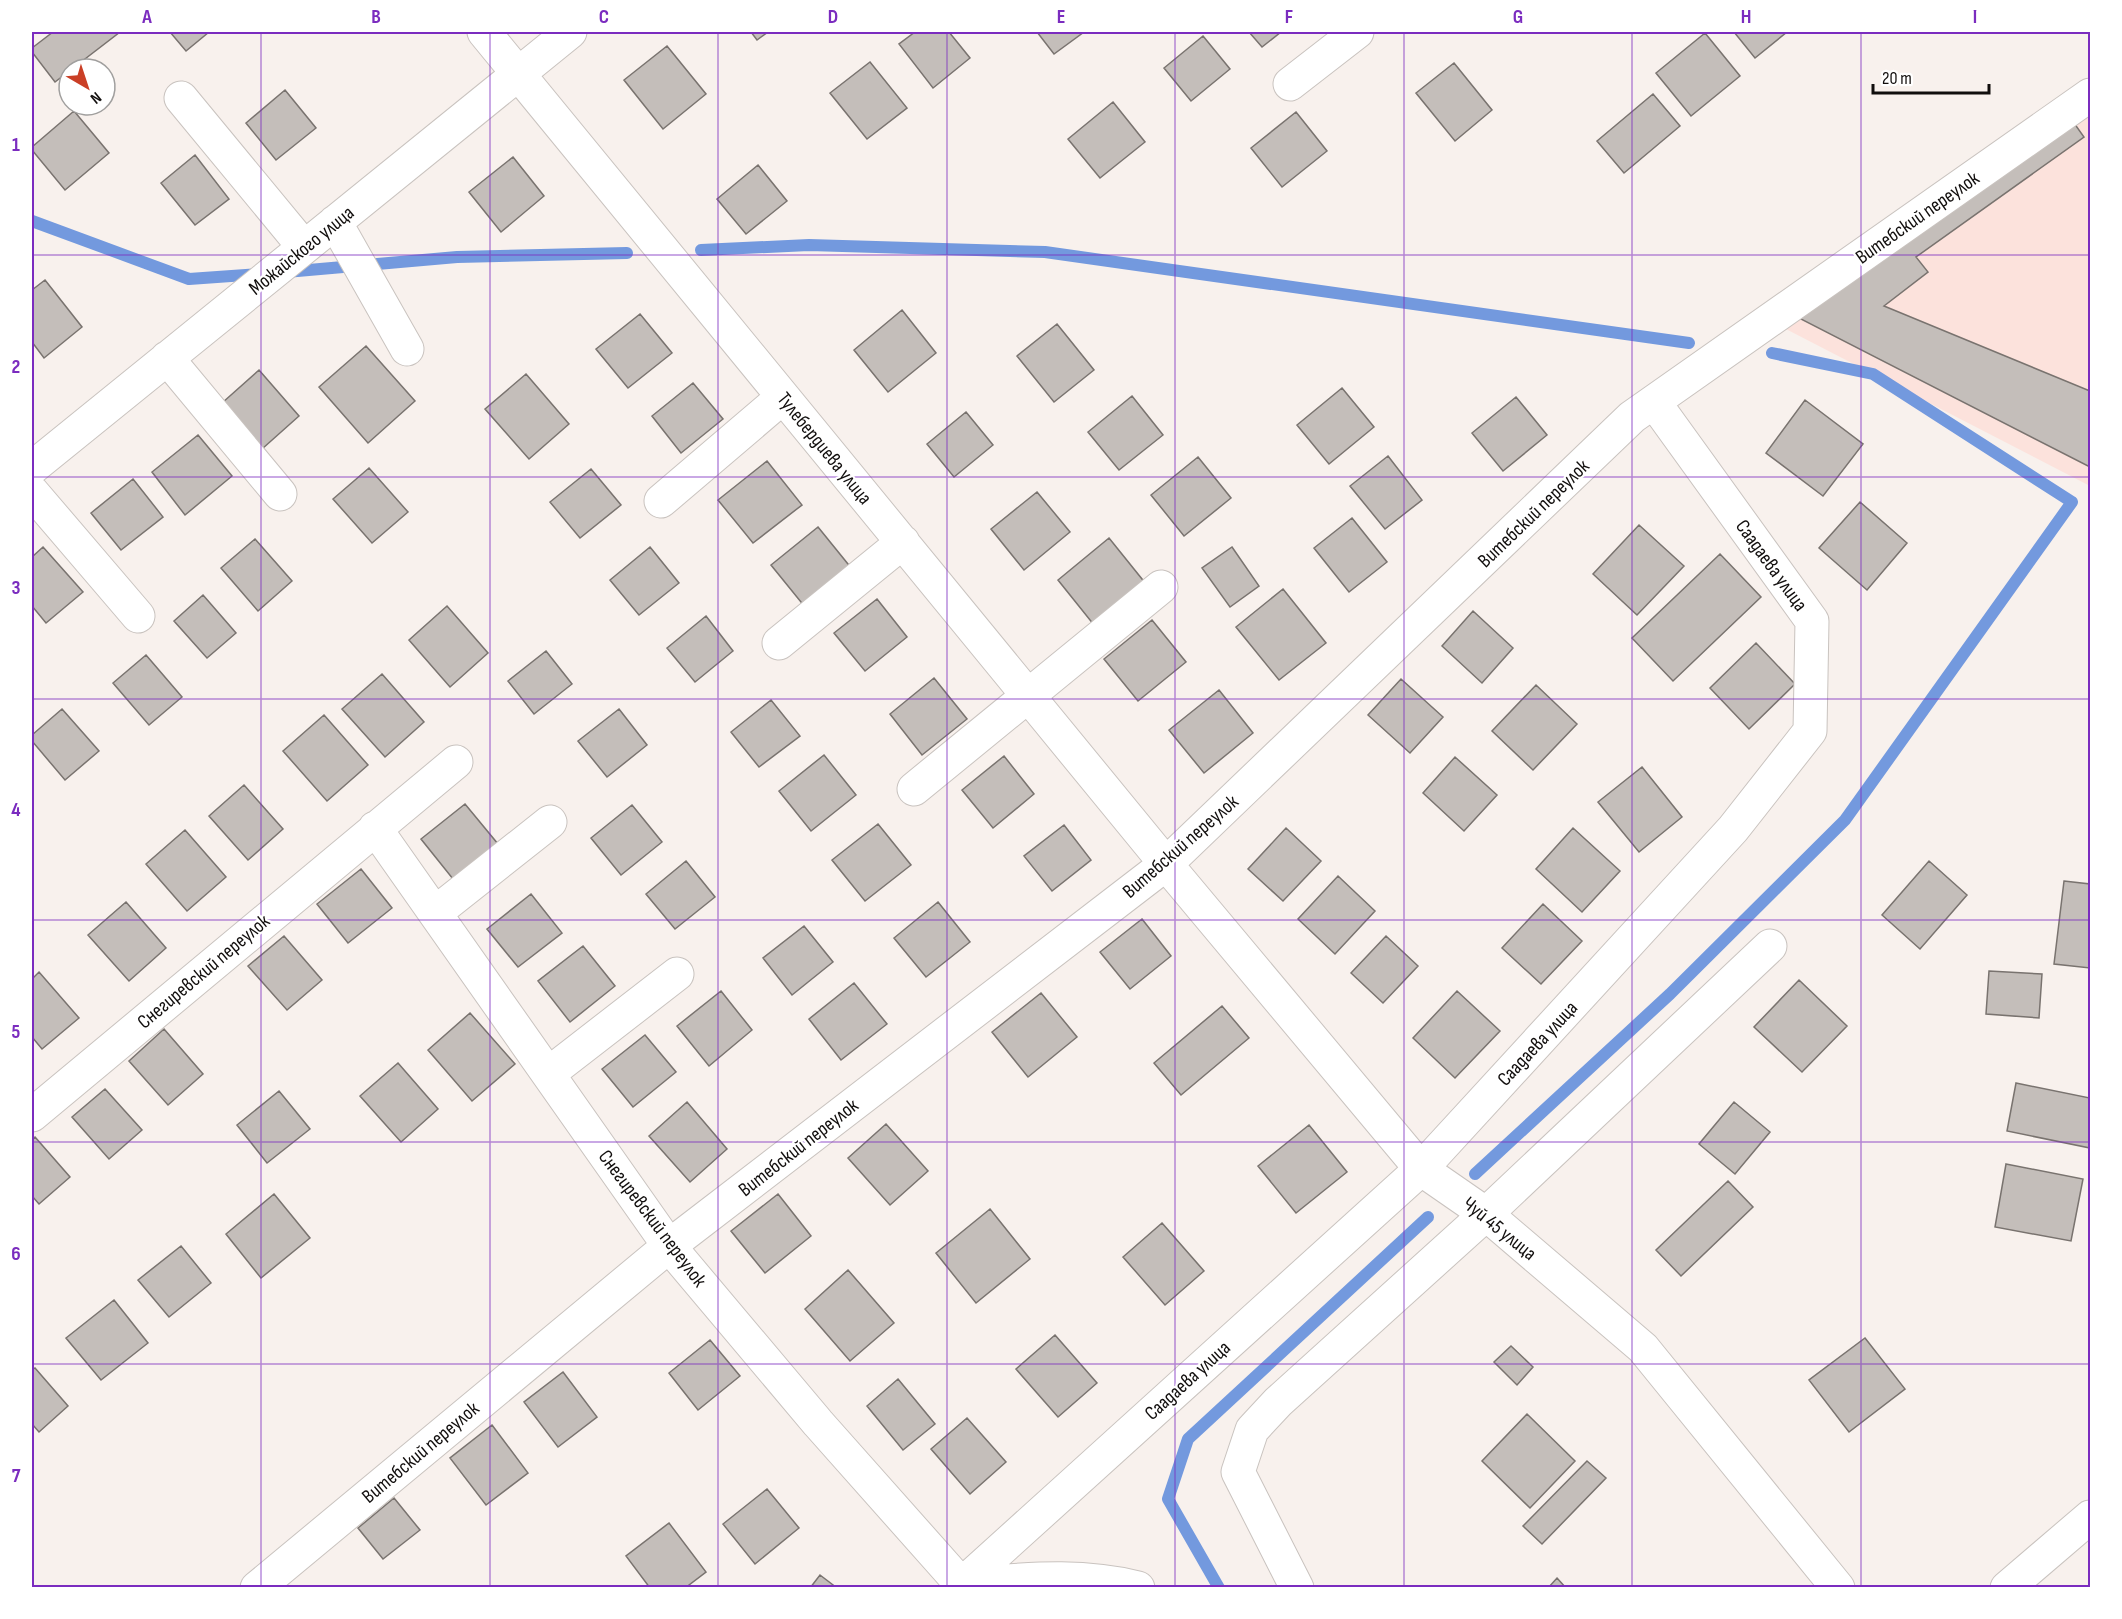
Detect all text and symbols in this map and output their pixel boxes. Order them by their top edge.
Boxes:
text: A [141,5,152,29]
text: B [371,5,381,29]
text: C [599,5,609,29]
text: D [828,5,838,29]
text: E [1057,5,1065,29]
text: F [1285,5,1293,29]
text: G [1513,5,1523,29]
text: H [1741,5,1751,29]
text: I [1973,5,1977,29]
north arrow [57,57,117,117]
scale bar [1873,57,1988,95]
text: 20 m [1882,68,1912,89]
text: N [86,87,105,108]
text: 1 [12,133,20,157]
street label: Витебский переулок [1851,166,1984,269]
street label: Можайского улица [244,201,359,301]
text: 2 [12,355,20,379]
street label: Тулебердиева улица [772,388,877,510]
street label: Витебский переулок [1473,454,1595,573]
street label: Саадаева улица [1730,515,1812,616]
text: 3 [12,576,21,600]
street label: Витебский переулок [1118,790,1244,903]
text: 4 [11,798,21,822]
street label: Снегиревский переулок [133,909,275,1034]
street label: Саадаева улица [1492,996,1583,1091]
text: 5 [12,1020,21,1044]
street label: Витебский переулок [734,1093,864,1202]
street label: Снегиревский переулок [593,1145,712,1292]
street label: Чуй 45 улица [1458,1192,1541,1266]
text: 6 [11,1242,21,1266]
street label: Саадаева улица [1140,1336,1235,1425]
street label: Витебский переулок [357,1397,484,1509]
text: 7 [12,1464,21,1488]

